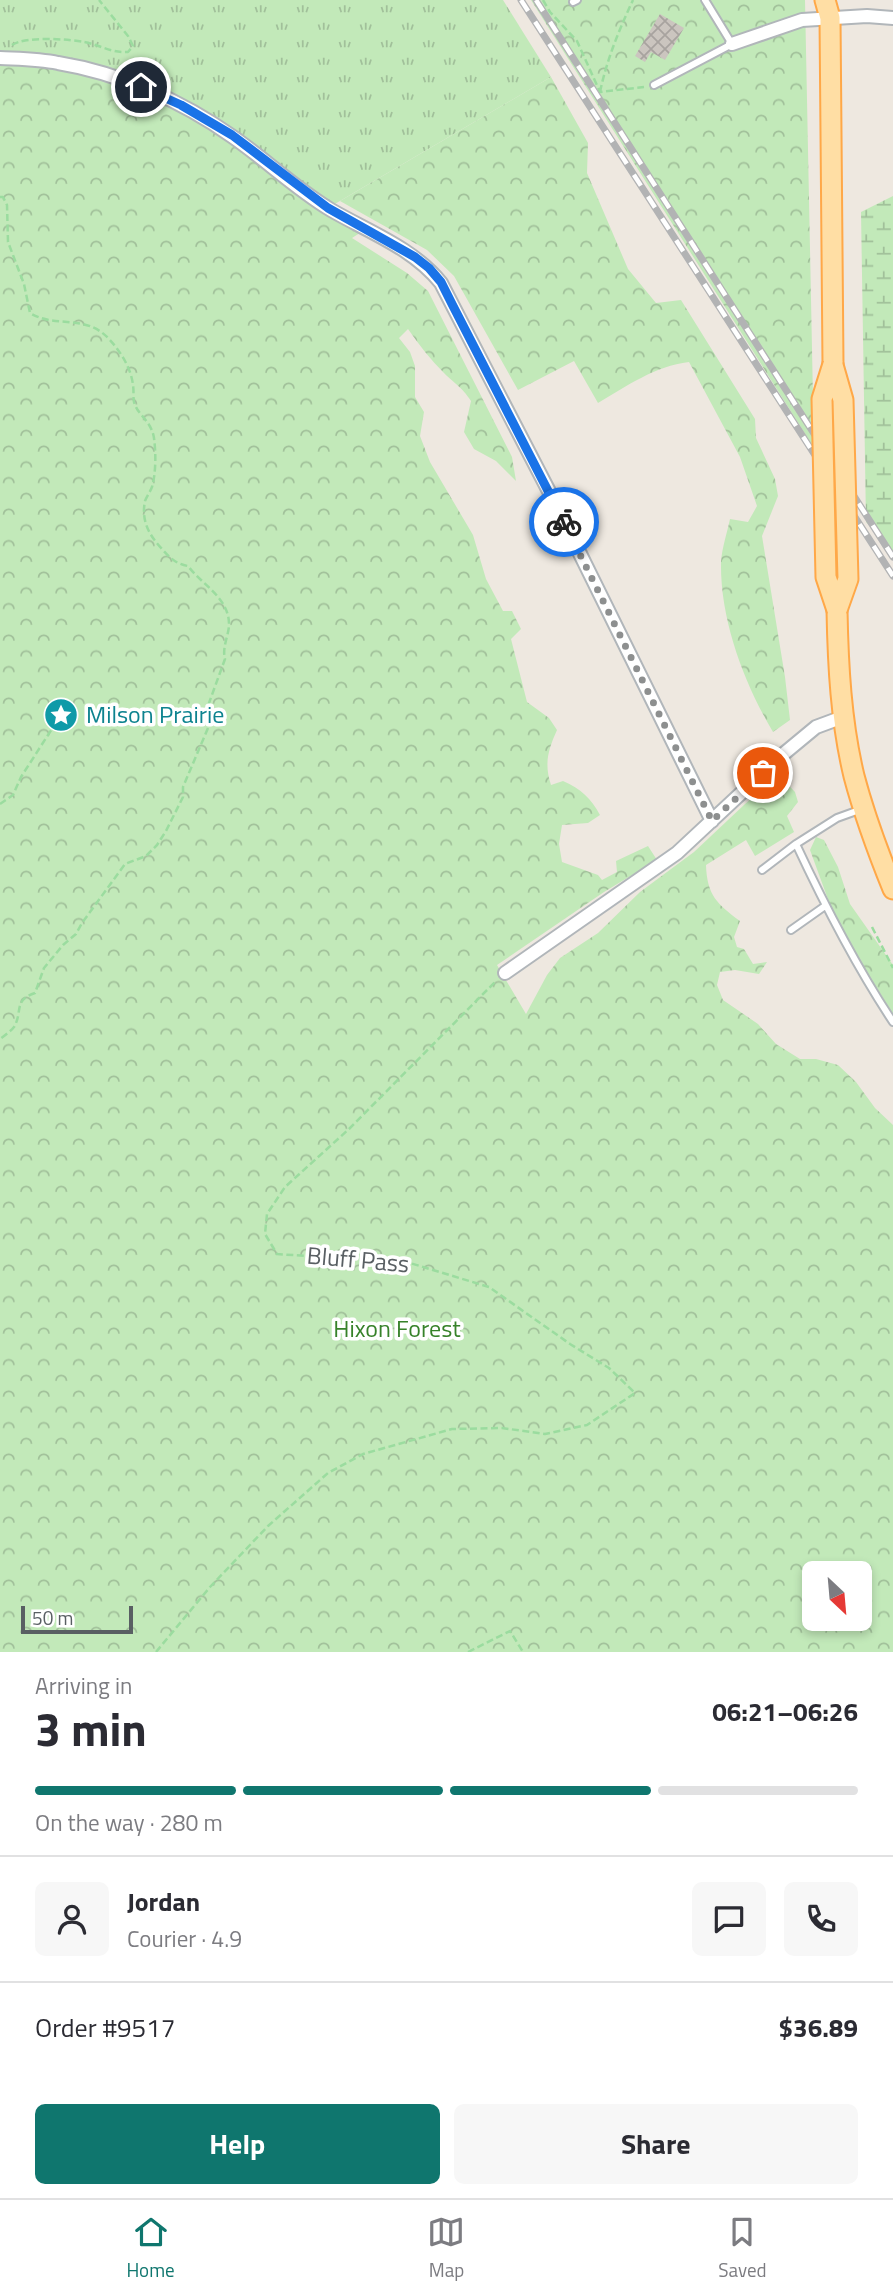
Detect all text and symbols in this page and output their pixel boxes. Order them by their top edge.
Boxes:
pin [111,57,171,117]
icon: home [122,68,160,106]
courier [529,487,599,557]
icon: bike [545,503,583,541]
place icon: Milson Prairie [42,696,80,734]
place label: Milson Prairie [86,696,224,732]
pin [733,743,793,803]
icon: bag [744,754,782,792]
street label: Bluff Pass [305,1237,411,1281]
park label: Hixon Forest [333,1310,461,1346]
north arrow [802,1561,872,1631]
map controls [802,1561,872,1631]
scale bar [21,1603,133,1635]
text: 50 m [32,1603,73,1632]
text: Arriving in [35,1668,132,1703]
text: 06:21–06:26 [712,1692,858,1731]
text: 3 min [35,1694,147,1764]
text: On the way · 280 m [35,1805,223,1840]
button: person [35,1882,109,1956]
text: Jordan [127,1882,200,1921]
button: chat [692,1882,766,1956]
button: phone [784,1882,858,1956]
text: Courier · 4.9 [127,1921,242,1956]
text: Order #9517 [35,2008,175,2047]
text: $36.89 [779,2008,858,2047]
button: Help [35,2104,440,2184]
button: Share [454,2104,858,2184]
tab: Home [126,2213,175,2284]
tab: Map [427,2213,465,2284]
tab: Saved [718,2213,767,2284]

